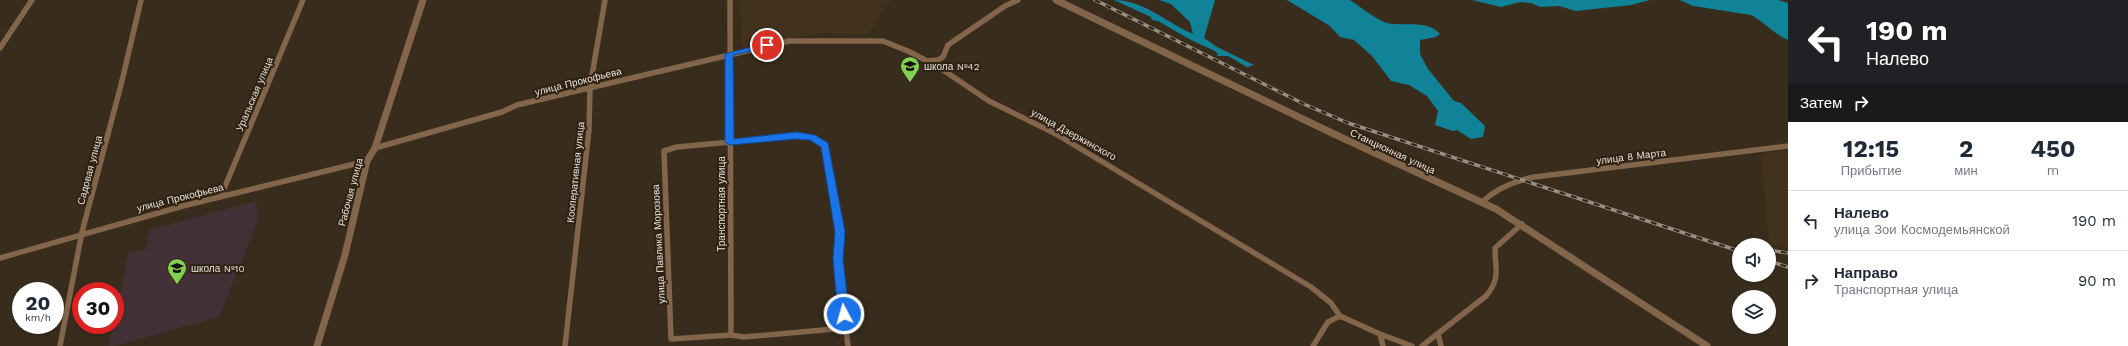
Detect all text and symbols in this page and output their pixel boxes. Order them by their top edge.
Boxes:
text: 190 m [1866,14,1948,47]
icon: left [1800,16,1852,68]
pin [750,28,784,62]
icon: arrive [756,34,778,56]
text: Налево [1866,48,1929,69]
street label: Уральская улица [234,55,275,133]
school or university icon: школа №42 [899,55,921,83]
place label: школа №42 [924,61,980,72]
street label: улица Прокофьева [534,65,623,98]
icon: right [1850,92,1872,114]
text: Затем [1800,94,1842,112]
street label: улица Дзержинского [1029,106,1119,163]
street label: Кооперативная улица [565,120,586,223]
street label: Станционная улица [1349,127,1437,176]
street label: Садовая улица [75,134,104,206]
text: 12:15 [1843,135,1899,163]
text: 2 [1959,135,1973,163]
text: 450 [2030,135,2075,163]
street label: улица 8 Марта [1596,147,1667,166]
street label: Рабочая улица [336,156,365,227]
street label: Транспортная улица [716,156,727,252]
text: Прибытие [1841,163,1902,178]
text: мин [1954,163,1978,178]
text: m [2047,163,2059,178]
street label: улица Прокофьева [136,181,225,214]
street label: улица Павлика Морозова [650,184,667,304]
text: Налево [1834,204,1889,222]
icon: left [1800,210,1822,232]
text: 190 m [2072,212,2116,230]
text: улица Зои Космодемьянской [1834,222,2010,237]
map controls [1732,238,1776,334]
button: sound [1732,238,1776,282]
school or university icon: школа №10 [166,257,188,285]
place label: школа №10 [191,263,245,274]
text: Направо [1834,264,1898,282]
icon: right [1800,270,1822,292]
text: 90 m [2078,272,2116,290]
speed limit sign: 30 [72,282,124,334]
text: Транспортная улица [1834,282,1958,297]
button: layers [1732,290,1776,334]
text: 20 [26,291,50,315]
position arrow [823,293,865,335]
text: km/h [25,312,51,323]

